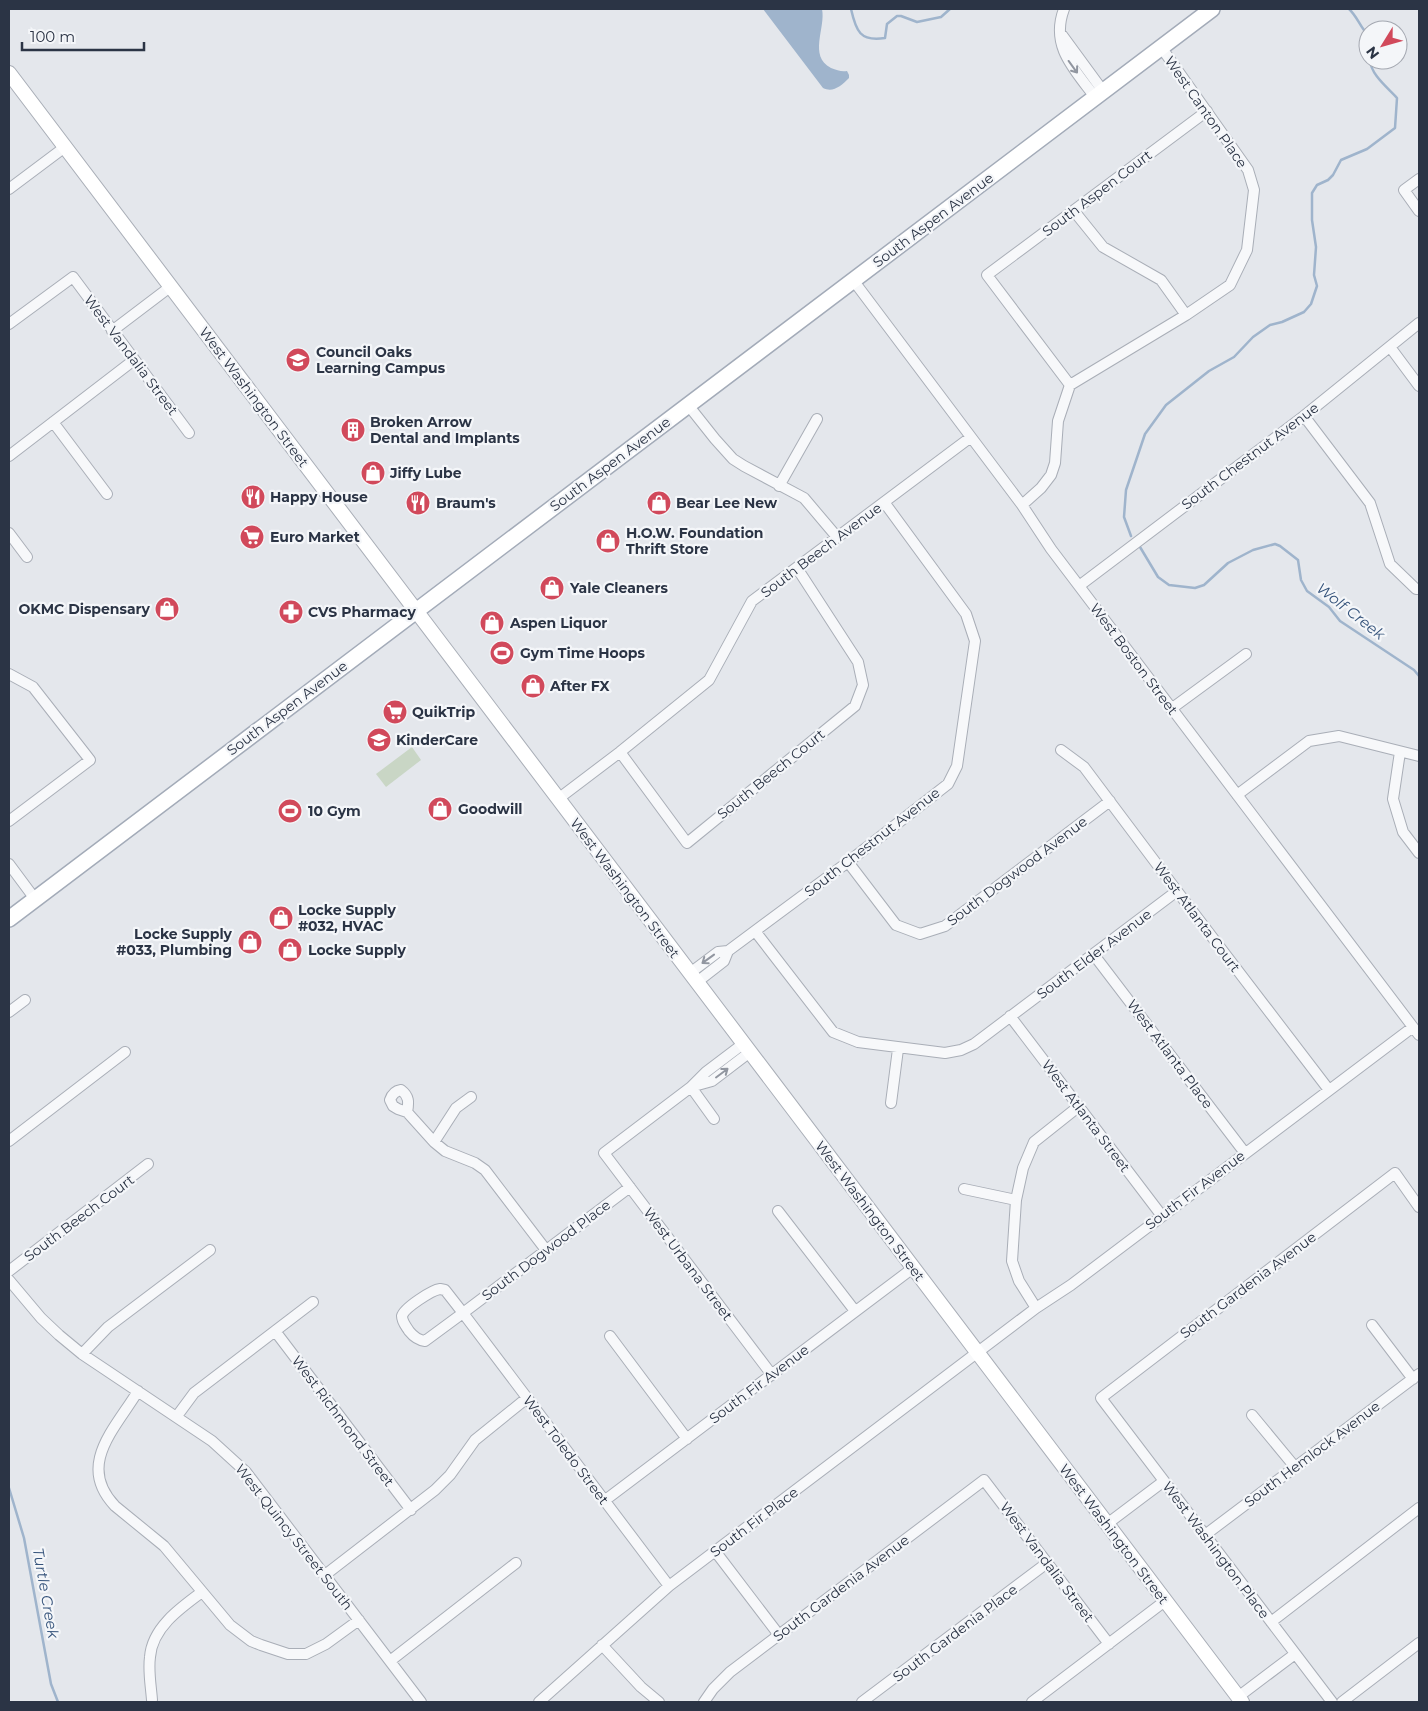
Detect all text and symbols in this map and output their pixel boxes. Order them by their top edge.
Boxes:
scale bar [22,20,145,52]
north arrow [1358,20,1408,70]
text: 100 m [30,27,75,46]
text: N [1362,43,1383,63]
street label: West Canton Place [1161,53,1251,171]
one-way arrow [1068,60,1078,74]
street label: South Aspen Court [1039,146,1156,240]
street label: South Aspen Avenue [869,169,997,271]
street label: West Vandalia Street [80,291,182,419]
street label: West Washington Street [195,323,313,471]
place label: Council Oaks Learning Campus [316,343,446,377]
school or university icon: Council Oaks Learning Campus [285,347,311,373]
street label: South Chestnut Avenue [1178,399,1322,513]
place label: Broken Arrow Dental and Implants [370,413,520,447]
street label: South Aspen Avenue [546,413,674,515]
building icon: Broken Arrow Dental and Implants [340,417,366,443]
shop icon: Jiffy Lube [360,460,386,486]
place label: Jiffy Lube [389,464,462,482]
restaurant icon: Happy House [240,484,266,510]
place label: Happy House [270,488,368,506]
restaurant icon: Braum's [405,490,431,516]
shop icon: Bear Lee New [646,490,672,516]
place label: Braum's [436,494,496,512]
place label: Bear Lee New [676,494,778,512]
street label: South Beech Avenue [757,499,885,601]
supermarket icon: Euro Market [239,524,265,550]
place label: H.O.W. Foundation Thrift Store [626,524,764,558]
place label: Euro Market [270,528,360,546]
shop icon: H.O.W. Foundation Thrift Store [595,528,621,554]
shop icon: Yale Cleaners [539,575,565,601]
water label: Wolf Creek [1313,578,1390,644]
place label: Yale Cleaners [569,579,668,597]
shop icon: OKMC Dispensary [154,596,180,622]
pharmacy icon: CVS Pharmacy [278,599,304,625]
place label: OKMC Dispensary [18,600,151,618]
street label: West Boston Street [1086,600,1182,719]
place label: CVS Pharmacy [308,603,416,621]
shop icon: Aspen Liquor [479,610,505,636]
place label: Aspen Liquor [509,614,607,632]
sports icon: Gym Time Hoops [489,640,515,666]
place label: Gym Time Hoops [520,644,646,662]
street label: South Aspen Avenue [223,657,351,759]
shop icon: After FX [520,673,546,699]
place label: After FX [549,677,610,695]
supermarket icon: QuikTrip [382,699,408,725]
place label: QuikTrip [412,703,475,721]
street label: South Beech Court [714,725,829,823]
school or university icon: KinderCare [366,727,392,753]
place label: KinderCare [396,731,478,749]
street label: South Chestnut Avenue [801,783,943,901]
shop icon: Goodwill [427,796,453,822]
sports icon: 10 Gym [277,798,303,824]
place label: Goodwill [458,800,523,818]
place label: 10 Gym [308,802,361,820]
street label: South Dogwood Avenue [943,812,1091,930]
street label: West Washington Street [566,814,684,962]
street label: West Atlanta Court [1150,858,1244,976]
place label: Locke Supply #032, HVAC [298,901,397,935]
shop icon: Locke Supply #032, HVAC [268,905,294,931]
street label: South Elder Avenue [1033,905,1155,1003]
place label: Locke Supply #033, Plumbing [116,925,233,959]
shop icon: Locke Supply #033, Plumbing [237,929,263,955]
shop icon: Locke Supply [277,937,303,963]
place label: Locke Supply [308,941,407,959]
one-way arrow [701,954,715,964]
street label: West Atlanta Place [1123,996,1217,1112]
street label: West Atlanta Street [1038,1056,1134,1176]
one-way arrow [715,1068,729,1078]
street label: West Washington Street [811,1137,929,1285]
street label: South Fir Avenue [1142,1147,1248,1233]
street label: South Beech Court [20,1171,138,1265]
street label: South Dogwood Place [478,1196,614,1304]
street label: West Urbana Street [639,1204,737,1325]
street label: South Gardenia Avenue [1176,1228,1320,1342]
street label: South Fir Avenue [706,1341,812,1427]
street label: West Richmond Street [288,1352,398,1490]
street label: West Toledo Street [519,1392,613,1508]
street label: South Hemlock Avenue [1240,1397,1384,1511]
street label: West Quincy Street South [231,1460,357,1614]
street label: West Washington Street [1055,1460,1173,1608]
street label: West Washington Place [1158,1478,1274,1622]
street label: South Fir Place [706,1483,802,1561]
street label: West Vandalia Street [996,1498,1098,1626]
street label: South Gardenia Avenue [769,1531,913,1645]
water label: Turtle Creek [29,1546,63,1641]
street label: South Gardenia Place [889,1580,1021,1686]

